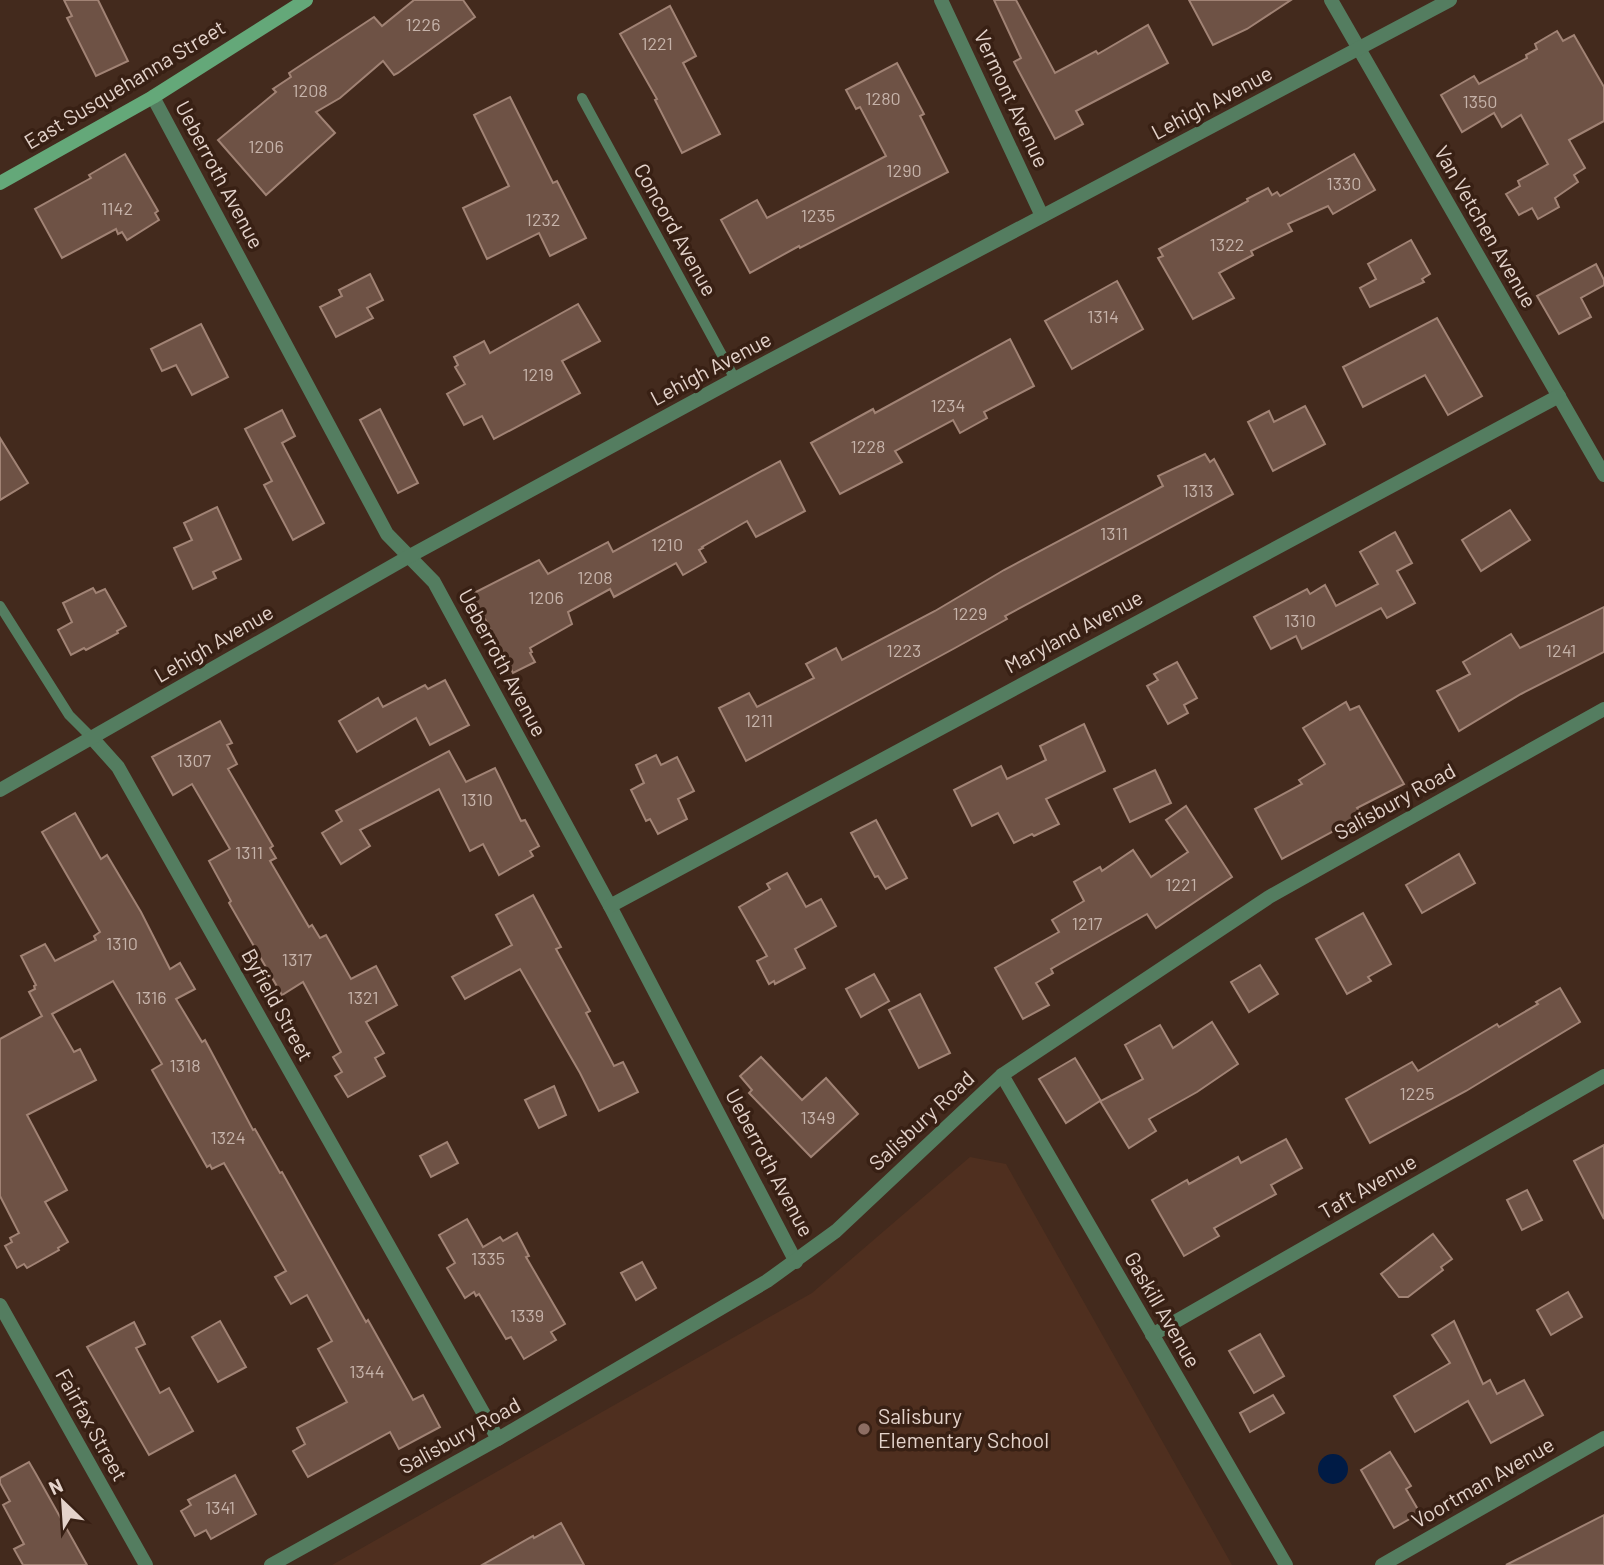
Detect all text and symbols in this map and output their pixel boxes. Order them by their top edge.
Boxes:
house number: 1226 [406,13,440,35]
street label: East Susquehanna Street [19,14,229,154]
street label: Vermont Avenue [970,26,1055,171]
house number: 1221 [641,32,673,54]
street label: Lehigh Avenue [1147,59,1276,144]
house number: 1208 [292,79,328,101]
house number: 1280 [865,87,901,109]
house number: 1350 [1463,90,1498,112]
street label: Ueberroth Avenue [171,96,270,252]
house number: 1206 [248,135,284,157]
street label: Van Vetchen Avenue [1430,141,1543,312]
street label: Concord Avenue [630,159,723,300]
house number: 1290 [886,159,922,181]
house number: 1330 [1326,172,1362,194]
house number: 1142 [101,197,133,219]
house number: 1235 [801,204,835,226]
house number: 1232 [526,208,560,230]
house number: 1322 [1210,233,1244,255]
house number: 1314 [1087,305,1119,327]
street label: Lehigh Avenue [646,325,775,410]
house number: 1219 [522,363,554,385]
house number: 1234 [930,394,966,416]
house number: 1228 [851,435,885,457]
house number: 1313 [1182,479,1214,501]
house number: 1311 [1100,522,1128,544]
house number: 1210 [651,533,683,555]
house number: 1208 [577,566,613,588]
street label: Ueberroth Avenue [454,584,553,740]
street label: Maryland Avenue [1000,584,1147,678]
house number: 1206 [528,586,564,608]
street label: Lehigh Avenue [149,599,277,687]
house number: 1229 [953,602,987,624]
house number: 1310 [1284,609,1316,631]
house number: 1223 [887,639,921,661]
house number: 1241 [1546,639,1576,661]
house number: 1211 [745,709,773,731]
house number: 1307 [177,749,212,771]
street label: Salisbury Road [1329,757,1459,844]
house number: 1310 [461,788,493,810]
house number: 1311 [235,841,263,863]
house number: 1221 [1165,873,1197,895]
house number: 1217 [1072,912,1103,934]
house number: 1310 [106,932,138,954]
street label: Byfield Street [237,944,319,1065]
house number: 1317 [282,948,313,970]
house number: 1316 [135,986,167,1008]
house number: 1321 [347,986,379,1008]
house number: 1318 [169,1054,201,1076]
street label: Salisbury Road [863,1065,979,1175]
house number: 1225 [1400,1082,1434,1104]
street label: Ueberroth Avenue [721,1084,820,1240]
house number: 1349 [801,1106,835,1128]
house number: 1324 [210,1126,246,1148]
street label: Taft Avenue [1314,1148,1420,1224]
house number: 1335 [471,1247,505,1269]
street label: Gaskill Avenue [1120,1247,1207,1372]
house number: 1339 [510,1304,544,1326]
house number: 1344 [349,1360,385,1382]
street label: Fairfax Street [51,1364,133,1485]
street label: Salisbury Road [394,1391,524,1478]
place label: Salisbury Elementary School [878,1403,1049,1452]
marker: Salisbury Elementary School [856,1421,872,1437]
street label: Voortman Avenue [1407,1431,1558,1533]
north arrow [28,1467,98,1537]
text: N [45,1473,66,1499]
house number: 1341 [205,1496,235,1518]

